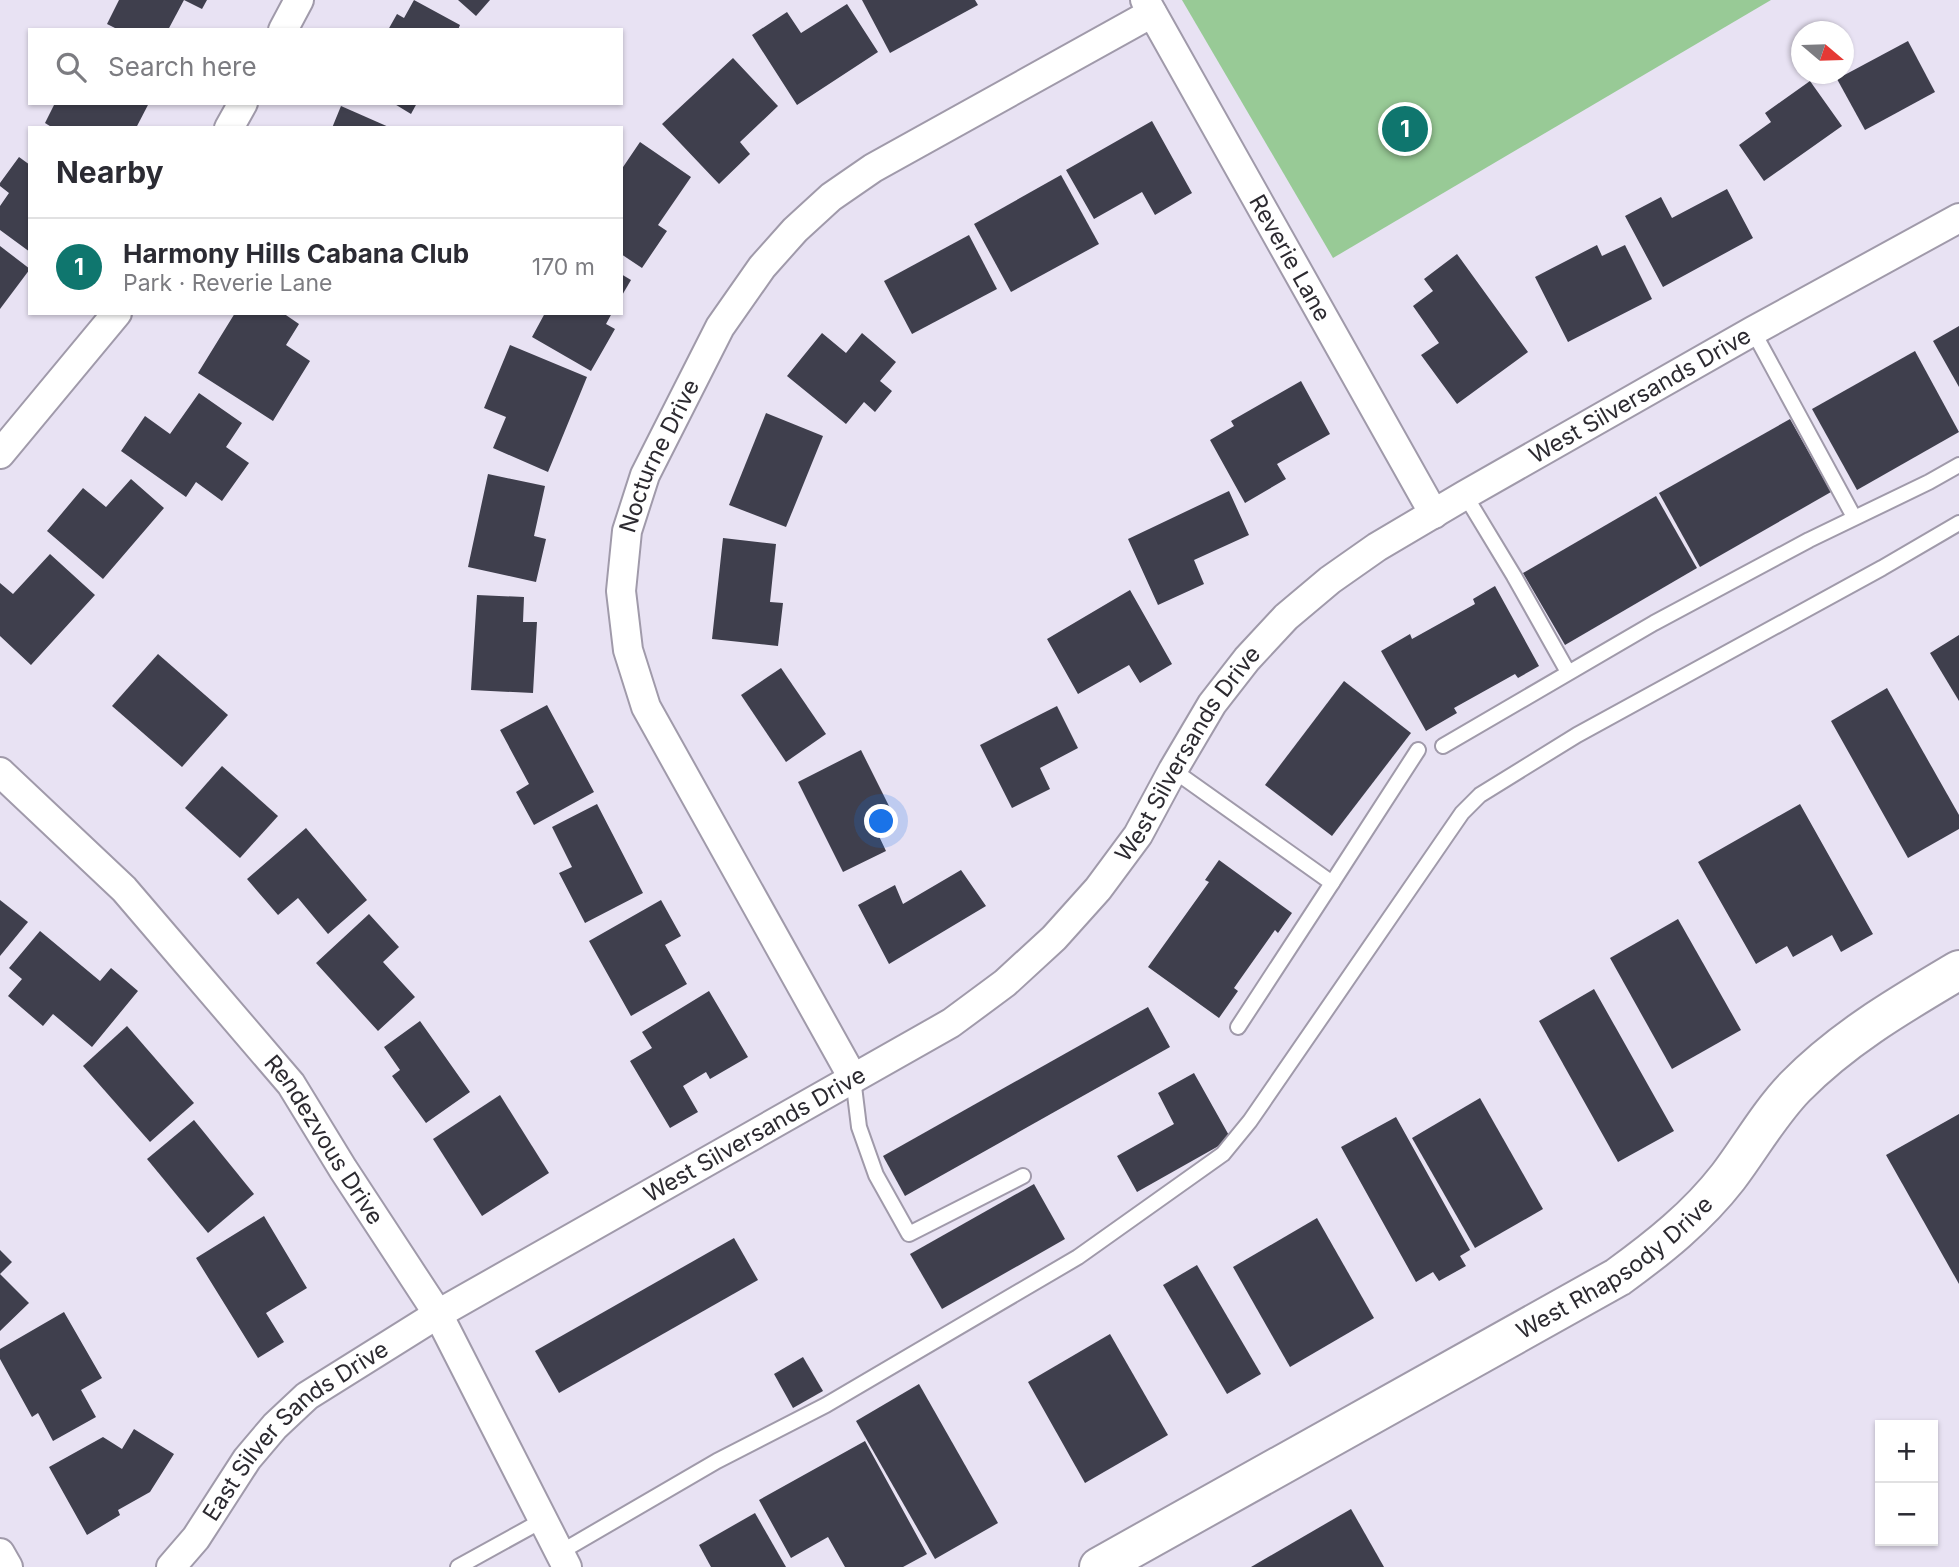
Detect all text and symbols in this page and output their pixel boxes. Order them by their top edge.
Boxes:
north arrow [1791,21,1854,84]
search box [28,28,623,105]
icon: search [52,48,90,86]
text: Search here [108,51,257,82]
pin: 1 [1382,103,1428,155]
text: Nearby [56,154,164,190]
street label: Reverie Lane [1243,190,1337,326]
text: Harmony Hills Cabana Club [123,238,469,269]
text: 1 [74,253,84,281]
text: 170 m [532,253,595,281]
text: Park · Reverie Lane [123,269,333,297]
street label: West Silversands Drive [1524,321,1756,469]
street label: Nocturne Drive [613,375,705,536]
street label: West Silversands Drive [1109,640,1266,867]
your location [864,804,898,838]
street label: Rendezvous Drive [258,1049,390,1230]
street label: West Silversands Drive [639,1061,870,1208]
street label: West Rhapsody Drive [1512,1190,1719,1345]
street label: East Silver Sands Drive [197,1335,393,1526]
map controls [1875,1420,1938,1546]
button: + [1875,1420,1938,1483]
button: − [1875,1483,1938,1546]

